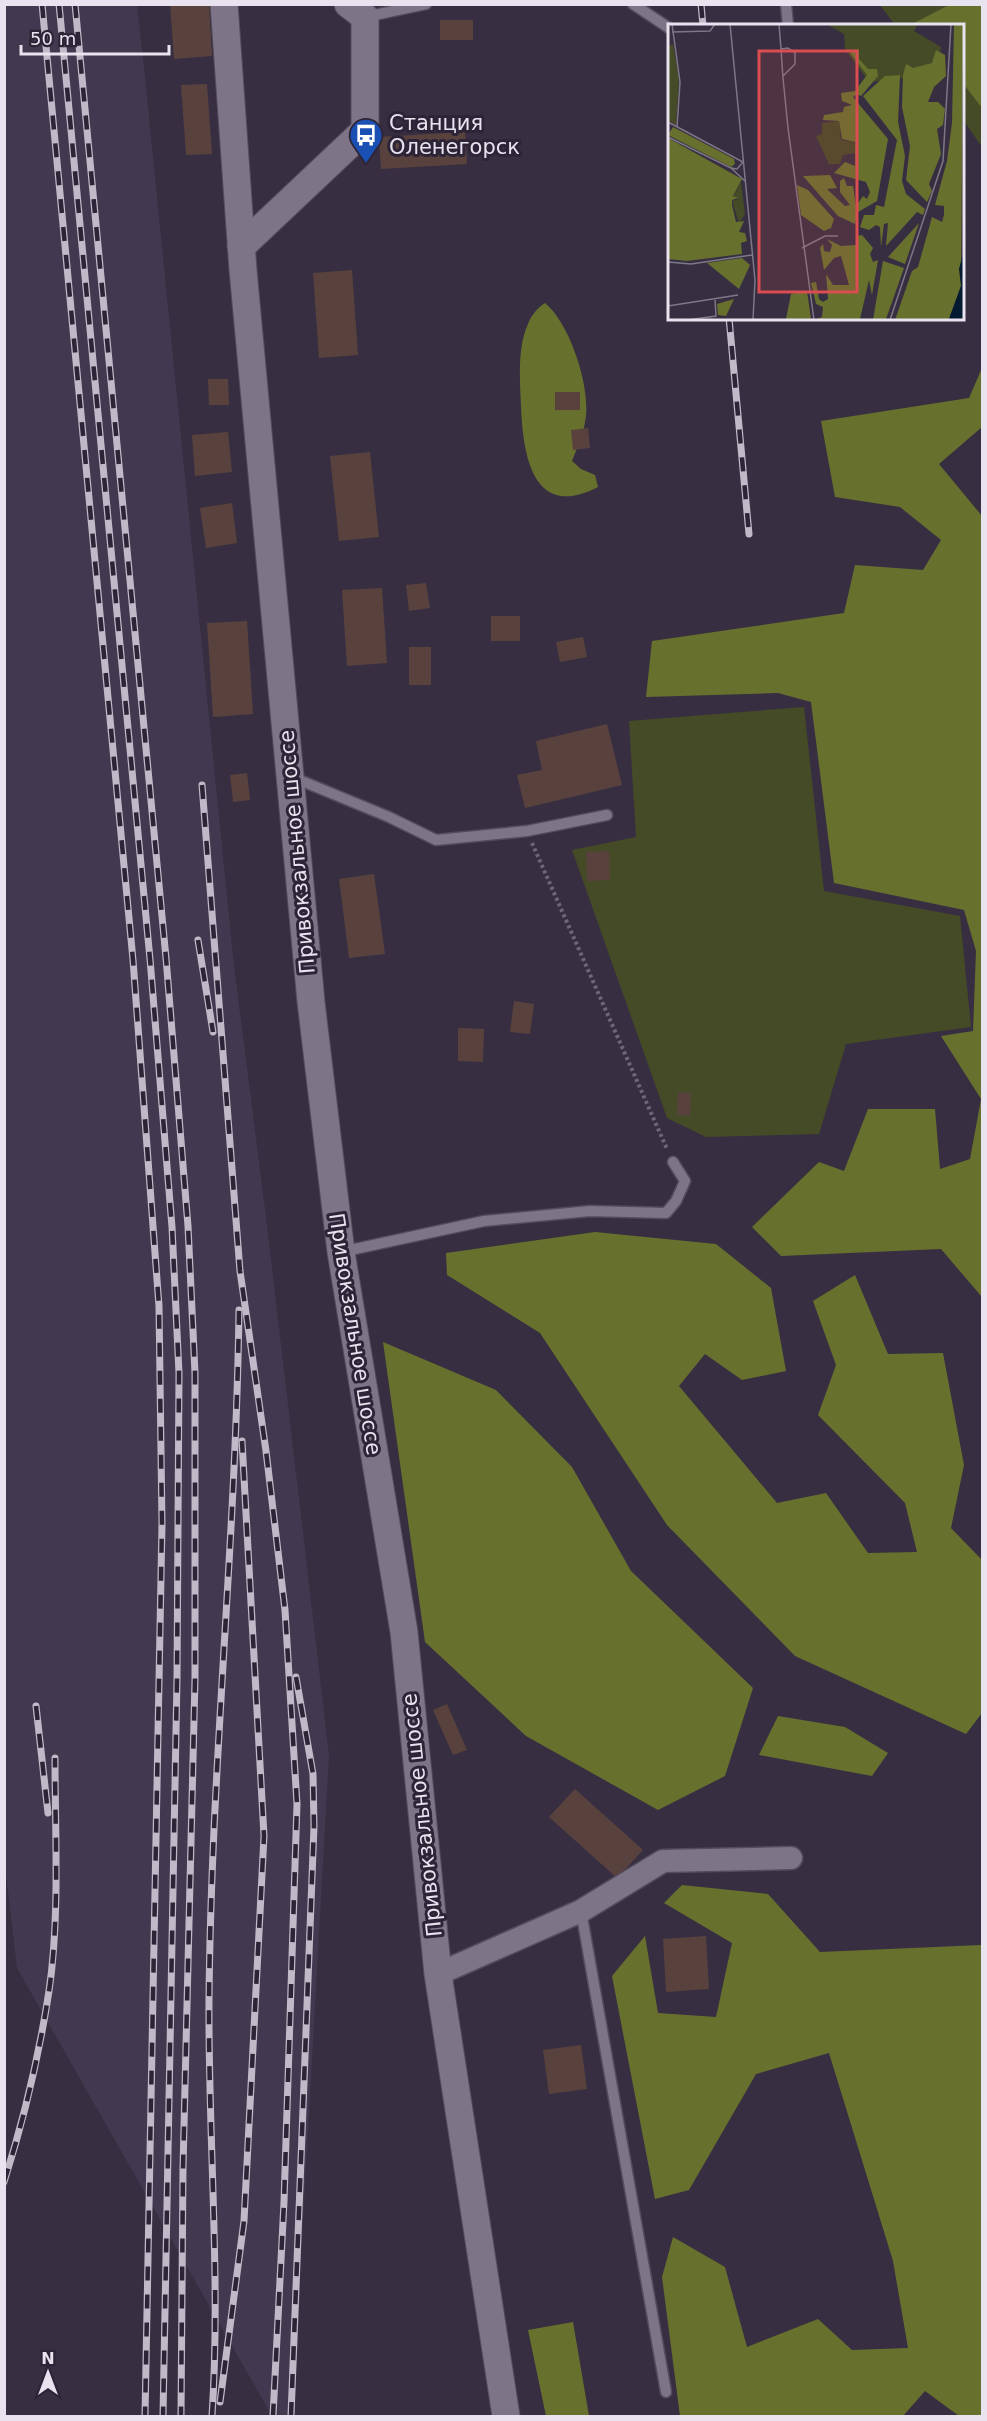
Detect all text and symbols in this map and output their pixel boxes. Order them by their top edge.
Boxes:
scale bar [21,18,170,56]
inset map [668,24,963,320]
text: 50 m [30,28,76,49]
place label: Станция Оленегорск [389,111,520,159]
bus stop icon: Станция Оленегорск [348,117,384,164]
street label: Привокзальное шоссе [274,729,320,975]
street label: Привокзальное шоссе [324,1211,386,1457]
street label: Привокзальное шоссе [397,1692,447,1938]
north arrow [18,2343,78,2403]
text: N [41,2349,55,2368]

